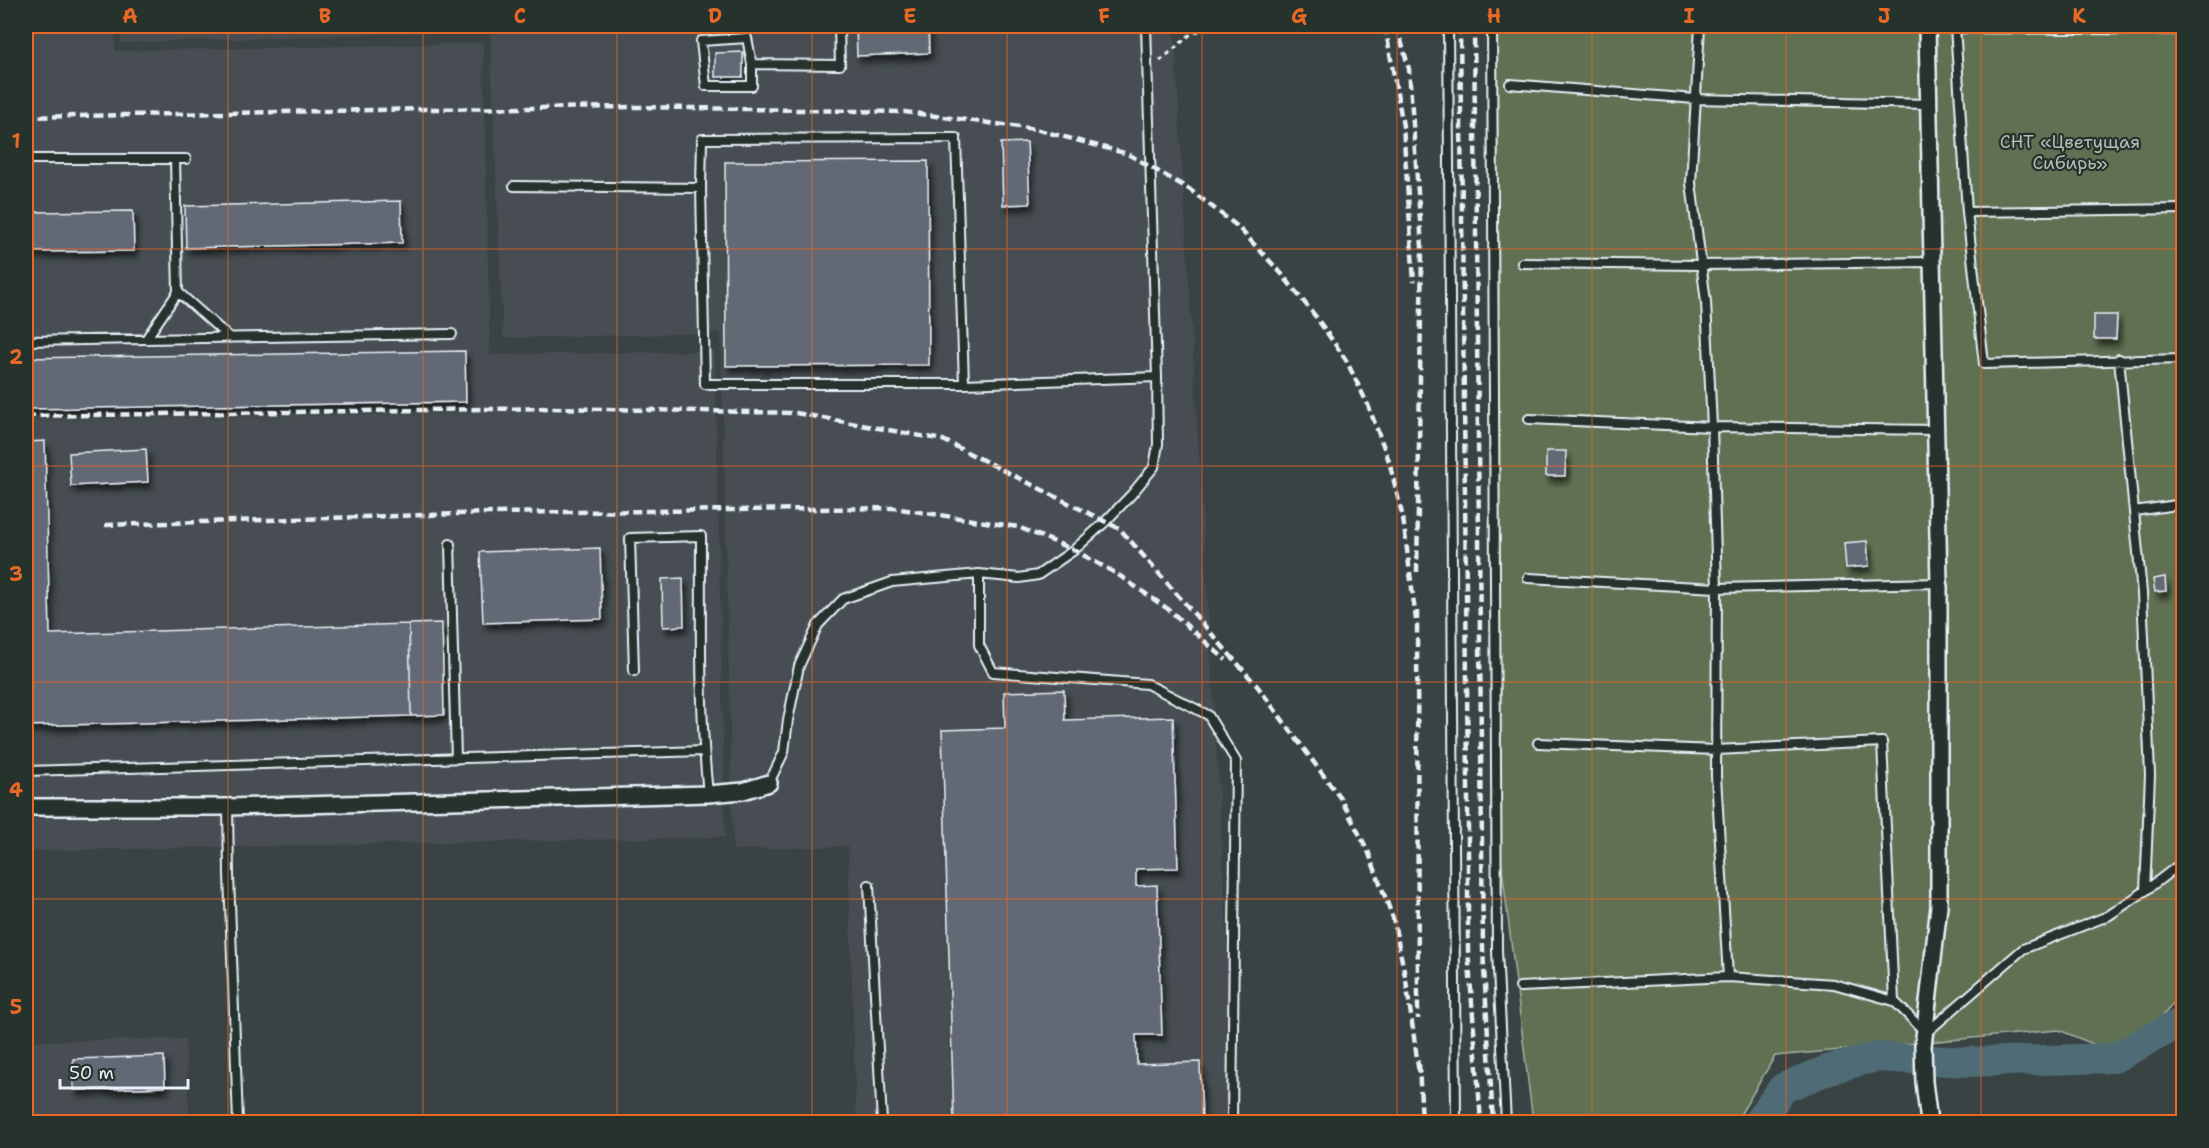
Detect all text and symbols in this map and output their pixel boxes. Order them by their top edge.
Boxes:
text: A [122,3,138,29]
text: B [319,3,331,29]
text: C [514,3,526,29]
text: D [708,3,722,29]
text: E [903,3,917,29]
text: F [1098,3,1110,29]
text: G [1291,3,1307,29]
text: H [1487,3,1501,29]
text: I [1683,3,1695,29]
text: J [1878,3,1891,29]
text: K [2072,3,2086,29]
text: 1 [11,128,21,154]
park label: СНТ «Цветущая Сибирь» [2000,130,2140,175]
text: 2 [9,344,23,370]
text: 3 [9,561,23,587]
text: 4 [9,777,23,803]
text: 5 [10,994,22,1020]
scale bar [60,1052,188,1090]
text: 50 m [69,1061,114,1085]

